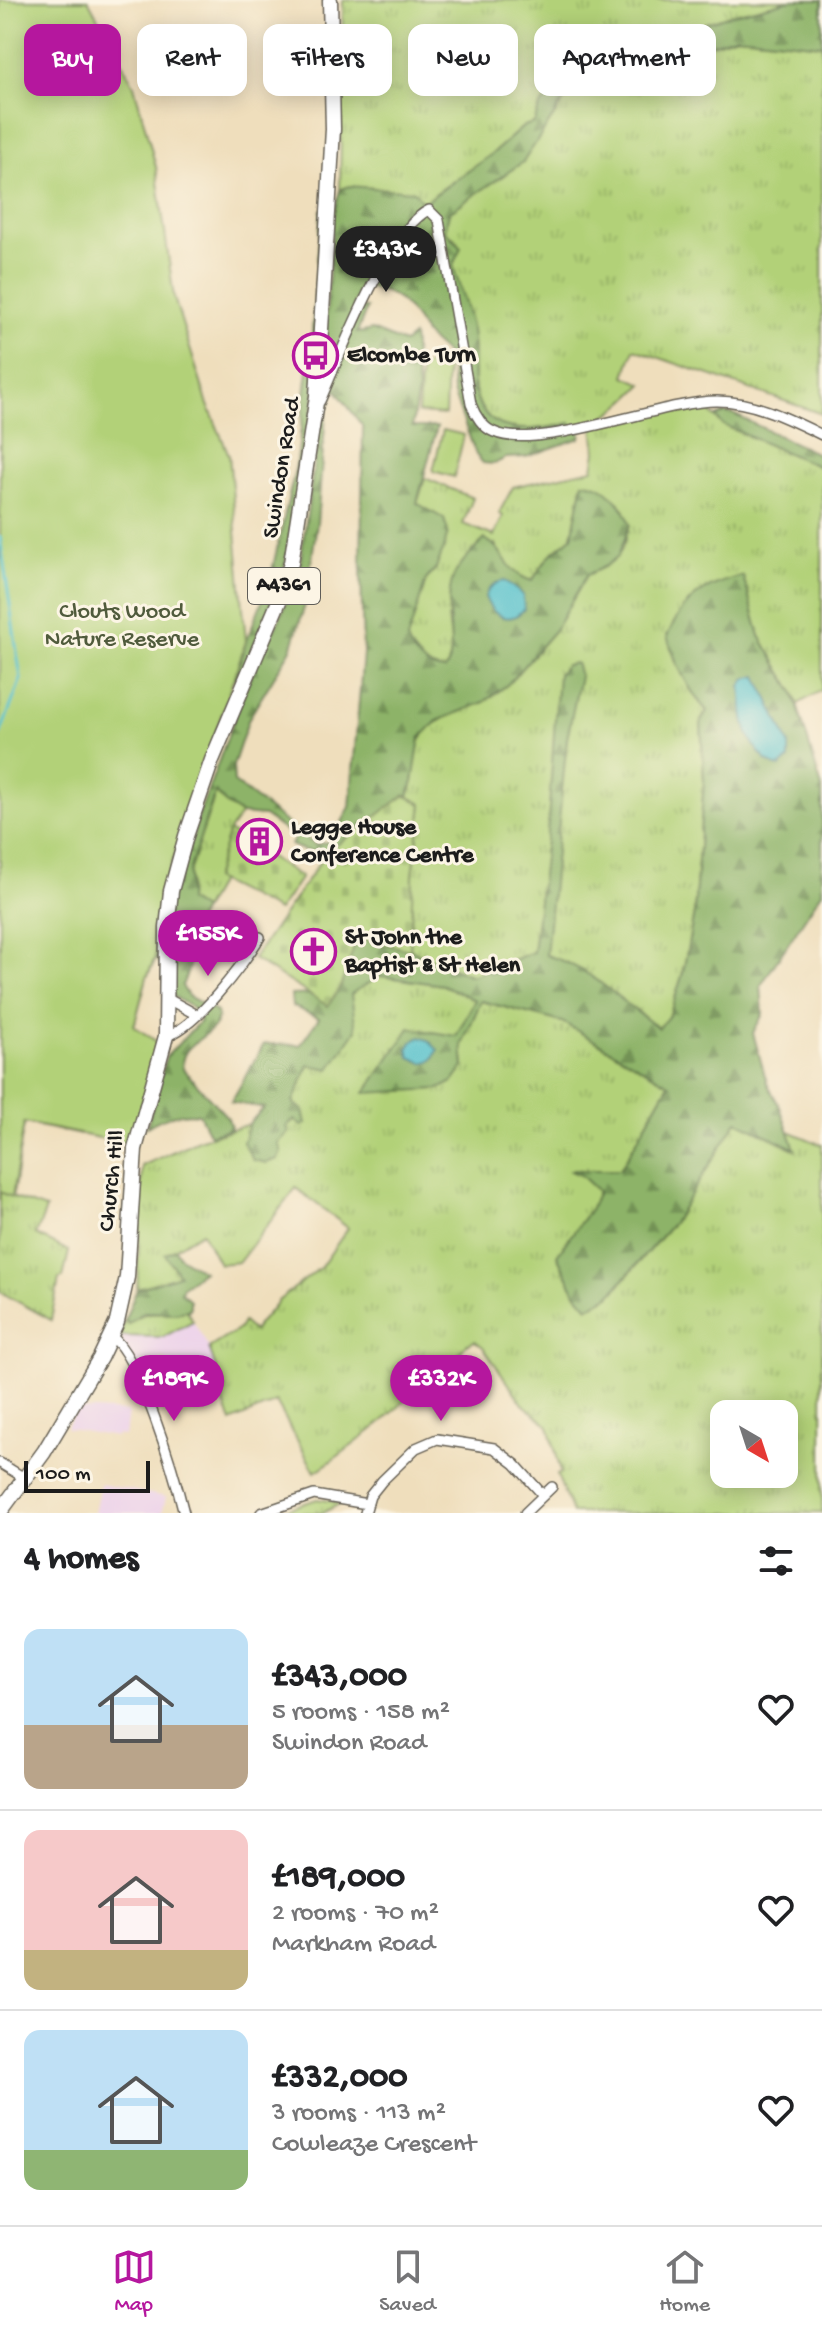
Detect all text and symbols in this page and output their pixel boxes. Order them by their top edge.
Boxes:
chip: Buy [24,24,121,96]
chip: Rent [137,24,247,96]
chip: Filters [263,24,392,96]
chip: New [408,24,518,96]
chip: Apartment [534,24,716,96]
pin: £343K [330,226,442,294]
text: £343K [353,236,419,267]
bus stop icon: Elcombe Turn [292,332,340,380]
place label: Elcombe Turn [347,342,477,371]
street label: Swindon Road [258,394,309,541]
road number: A4361 [248,568,320,604]
park label: Clouts Wood Nature Reserve [45,598,200,655]
place label: Legge House Conference Centre [291,814,475,871]
building icon: Legge House Conference Centre [236,818,284,866]
pin: £155K [152,910,264,978]
text: £155K [176,920,240,951]
place label: St John the Baptist & St Helen [344,924,521,981]
church icon: St John the Baptist & St Helen [290,928,338,976]
street label: Church Hill [93,1129,133,1233]
pin: £189K [118,1355,230,1423]
pin: £332K [385,1355,497,1423]
text: £189K [142,1365,206,1396]
text: £332K [408,1365,474,1396]
north arrow [710,1400,798,1488]
map controls [710,1400,798,1488]
scale bar [24,1457,150,1493]
text: 100 m [36,1462,91,1488]
icon: filters [754,1539,798,1583]
text: 4 homes [24,1541,138,1581]
text: £343,000 [272,1658,407,1698]
icon: home [88,1661,184,1757]
icon: heart [754,1687,798,1731]
text: 5 rooms · 158 m² [272,1698,450,1729]
text: Swindon Road [272,1729,426,1760]
text: £189,000 [272,1859,405,1899]
icon: home [88,1862,184,1958]
icon: heart [754,1888,798,1932]
text: 2 rooms · 70 m² [272,1899,439,1930]
text: Markham Road [272,1930,435,1961]
text: £332,000 [272,2059,408,2099]
icon: home [88,2062,184,2158]
icon: heart [754,2088,798,2132]
text: 3 rooms · 113 m² [272,2099,446,2130]
text: Cowleaze Crescent [272,2130,476,2161]
tab: Map [112,2245,156,2319]
tab: Saved [379,2245,436,2319]
tab: Home [659,2245,710,2319]

